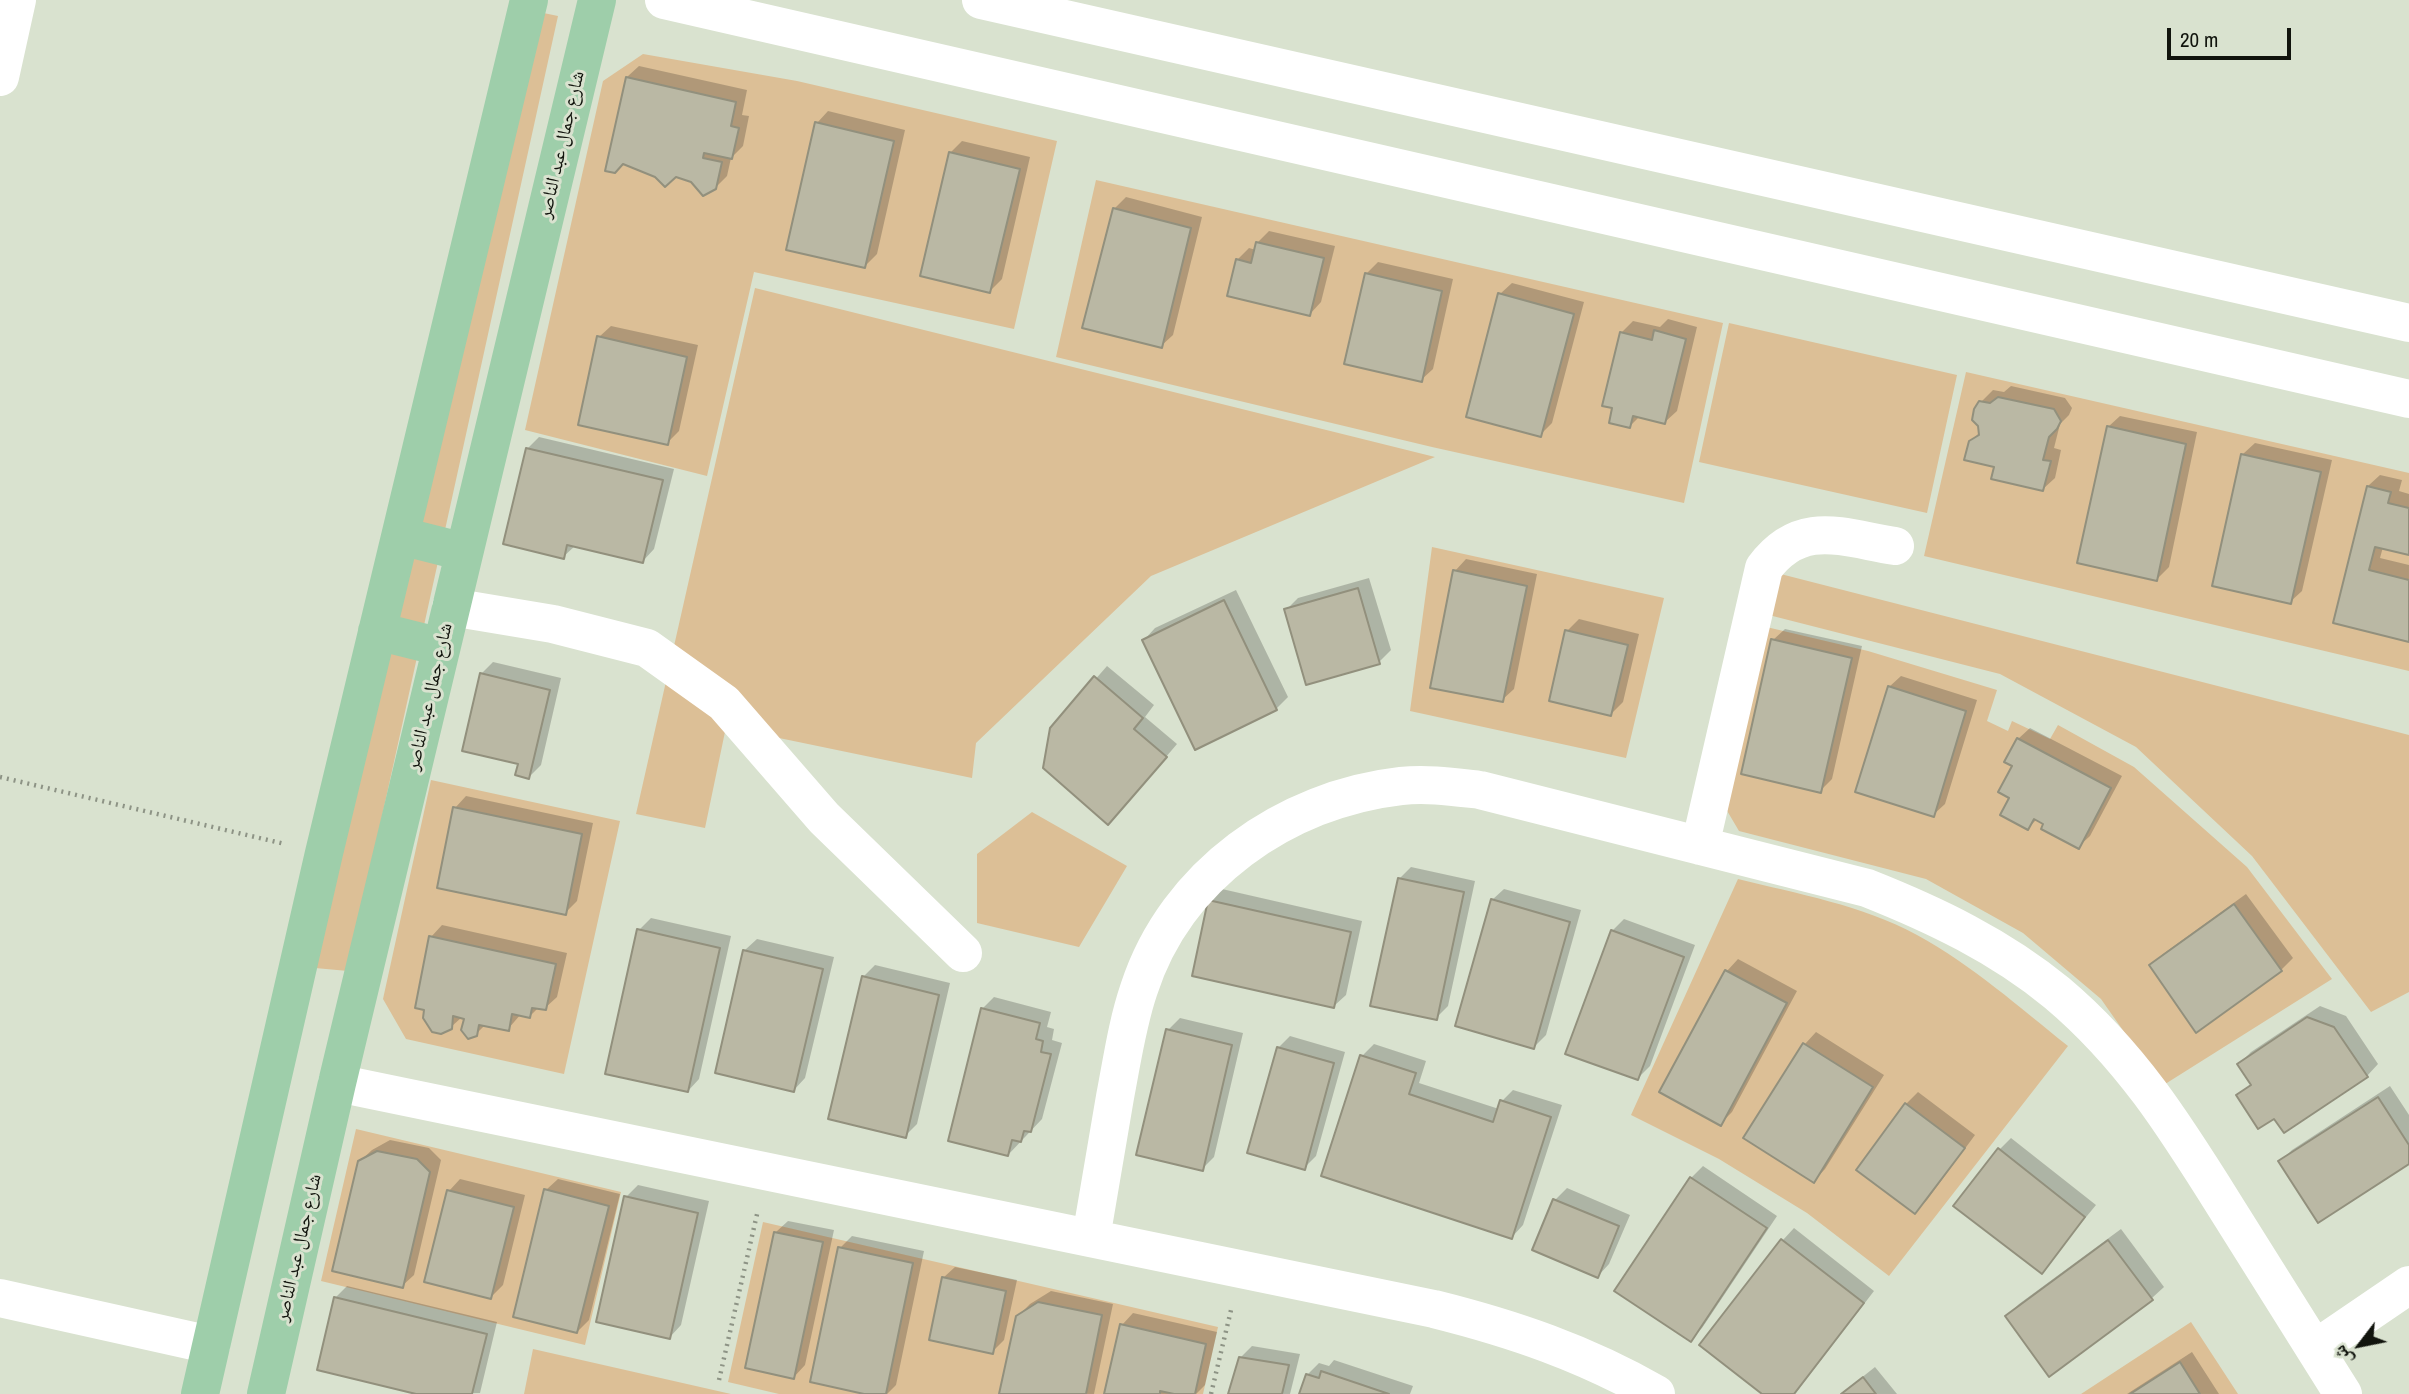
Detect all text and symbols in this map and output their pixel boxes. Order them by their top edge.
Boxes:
scale bar [2171,14,2295,58]
text: 20 m [2180,25,2218,54]
street label: شارع جمال عبد الناصر [534,69,590,221]
street label: شارع جمال عبد الناصر [402,621,458,773]
street label: شارع جمال عبد الناصر [271,1172,327,1324]
north arrow [2325,1310,2395,1380]
text: ش [2326,1341,2359,1372]

